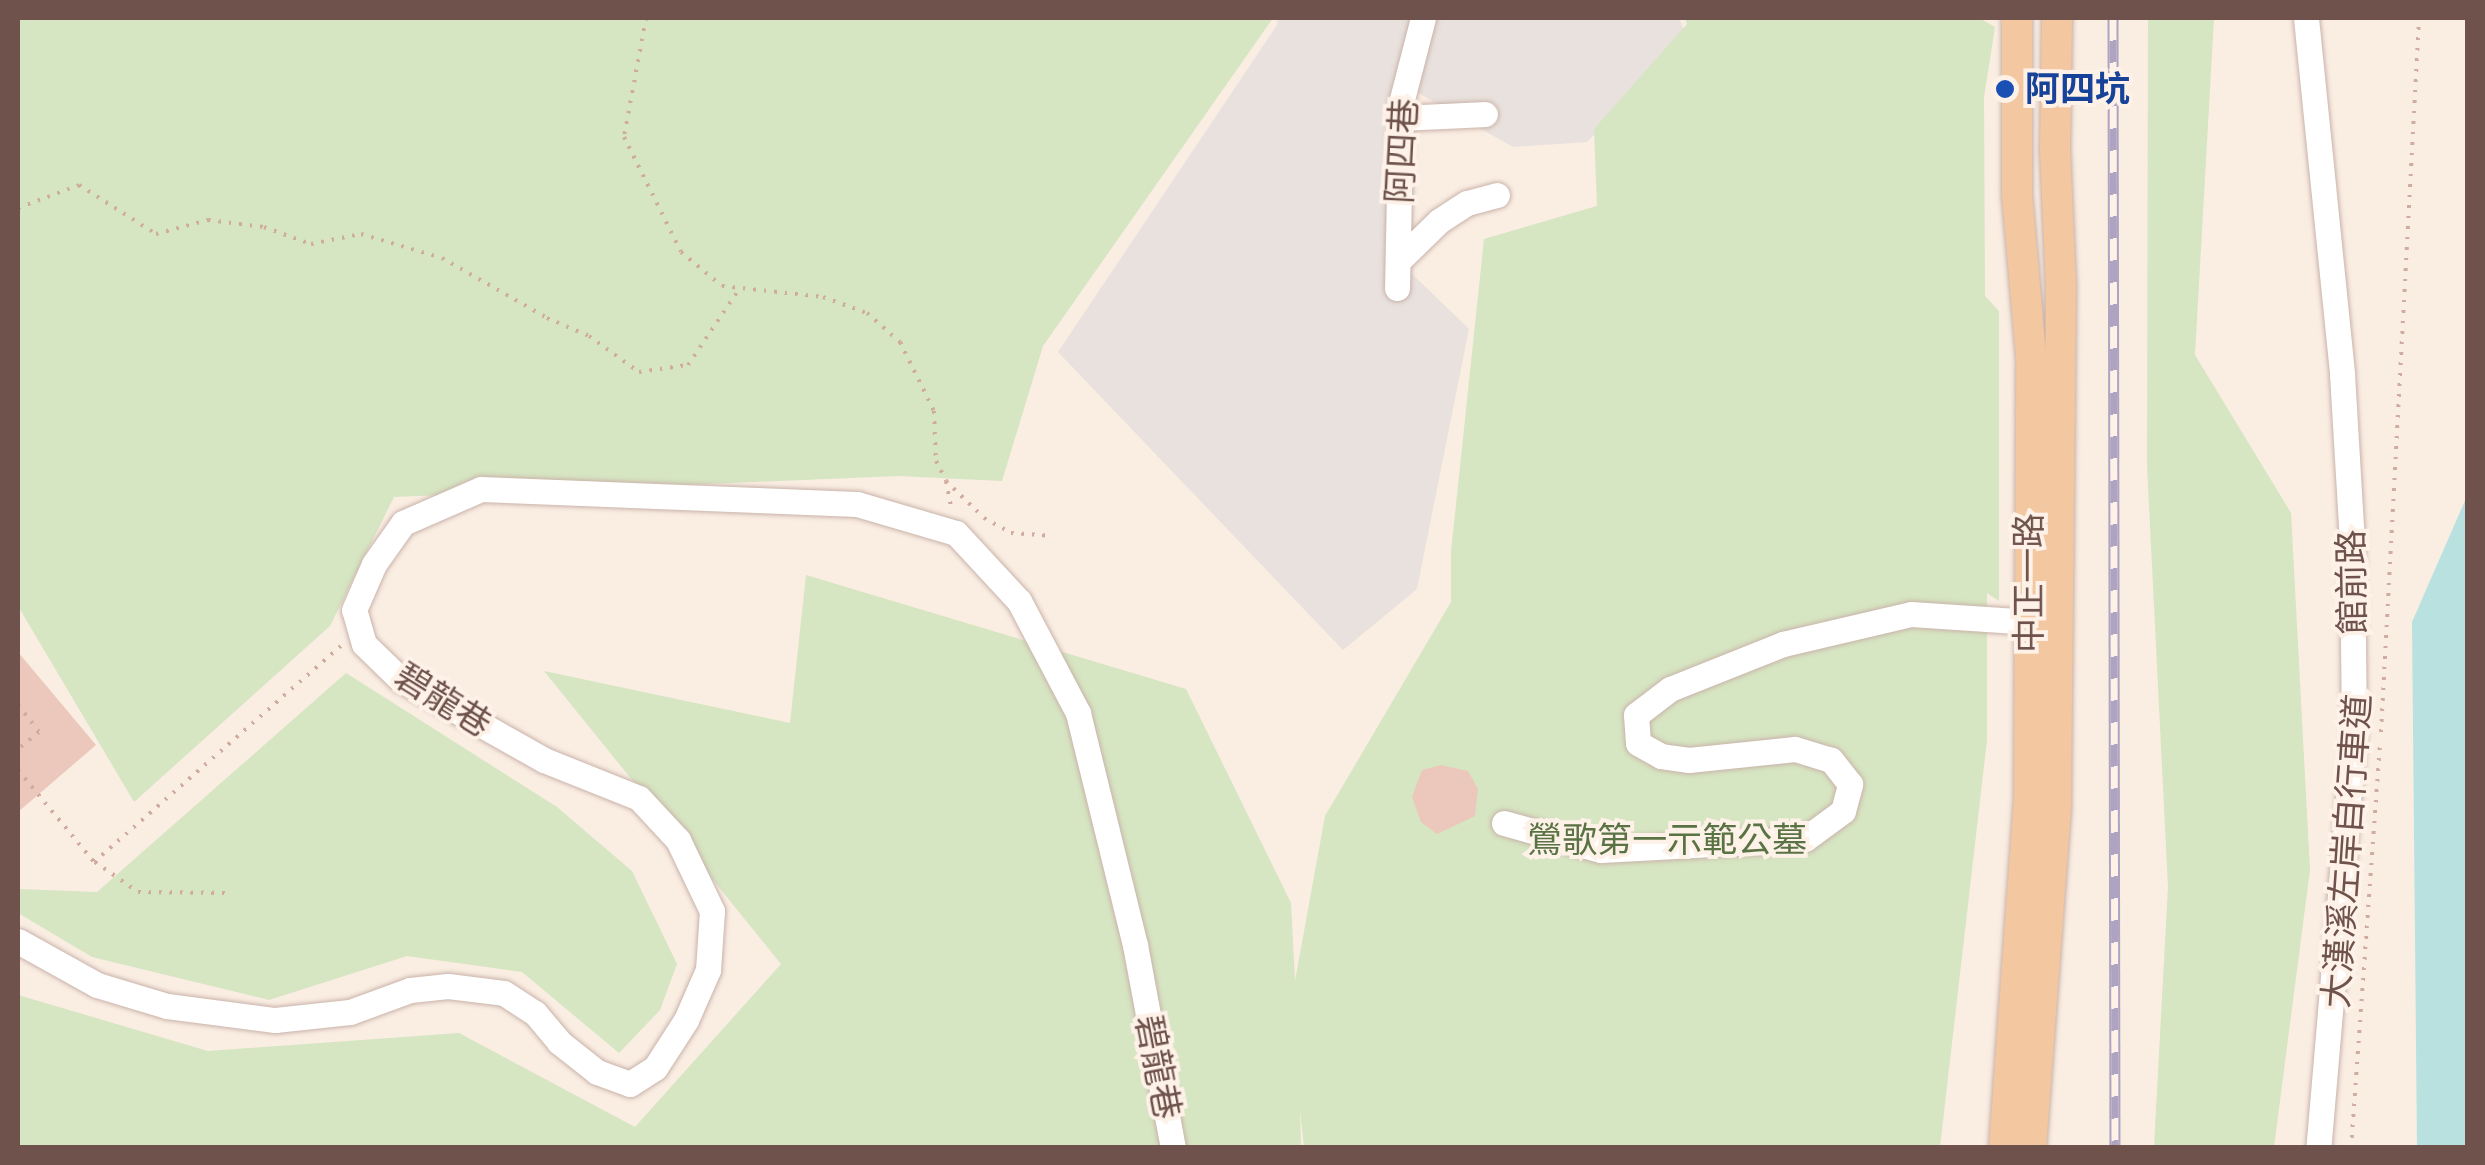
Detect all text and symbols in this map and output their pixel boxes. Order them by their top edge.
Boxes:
place label: 阿四坑 [2025,68,2130,110]
marker: 阿四坑 [1994,78,2016,100]
street label: 阿四巷 [1378,97,1426,205]
street label: 中正一路 [2008,513,2050,653]
street label: 館前路 [2330,529,2374,635]
street label: 碧龍巷 [387,654,499,746]
street label: 大漢溪左岸自行車道 [2315,692,2379,1010]
park label: 鶯歌第一示範公墓 [1527,819,1807,861]
street label: 碧龍巷 [1127,1011,1189,1123]

